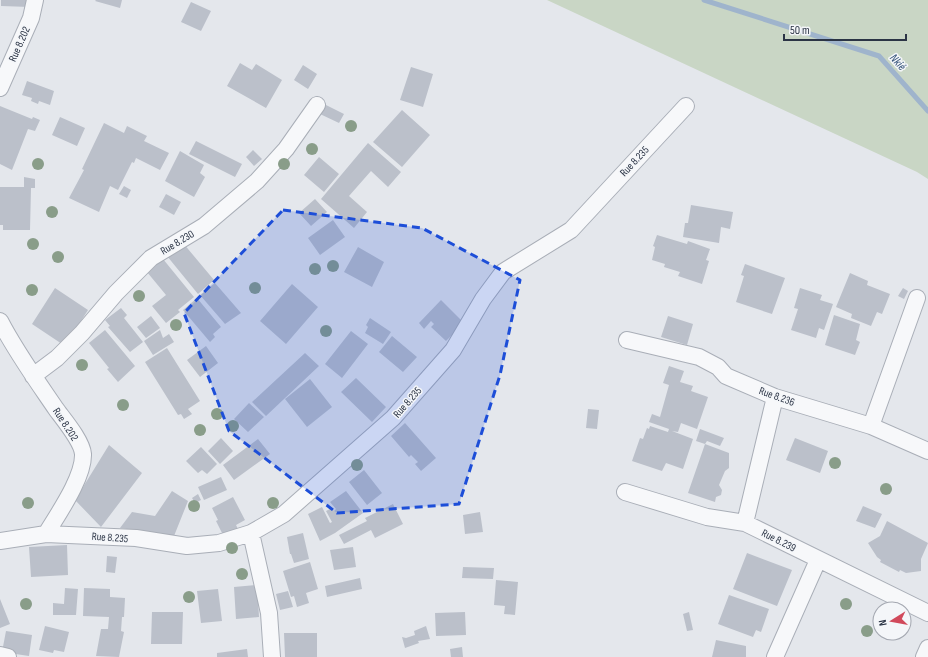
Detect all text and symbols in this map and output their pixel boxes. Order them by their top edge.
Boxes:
scale bar [784,16,906,42]
text: 50 m [790,23,810,38]
street label: Rue 8.202 [6,24,33,64]
water label: Nkié [886,51,909,74]
street label: Rue 8.235 [617,144,652,179]
street label: Rue 8.230 [158,227,197,258]
street label: Rue 8.235 [390,384,424,420]
street label: Rue 8.236 [757,384,797,409]
street label: Rue 8.202 [50,405,81,444]
street label: Rue 8.239 [759,526,798,555]
street label: Rue 8.235 [91,530,129,545]
north arrow [872,601,912,641]
text: N [876,619,890,627]

